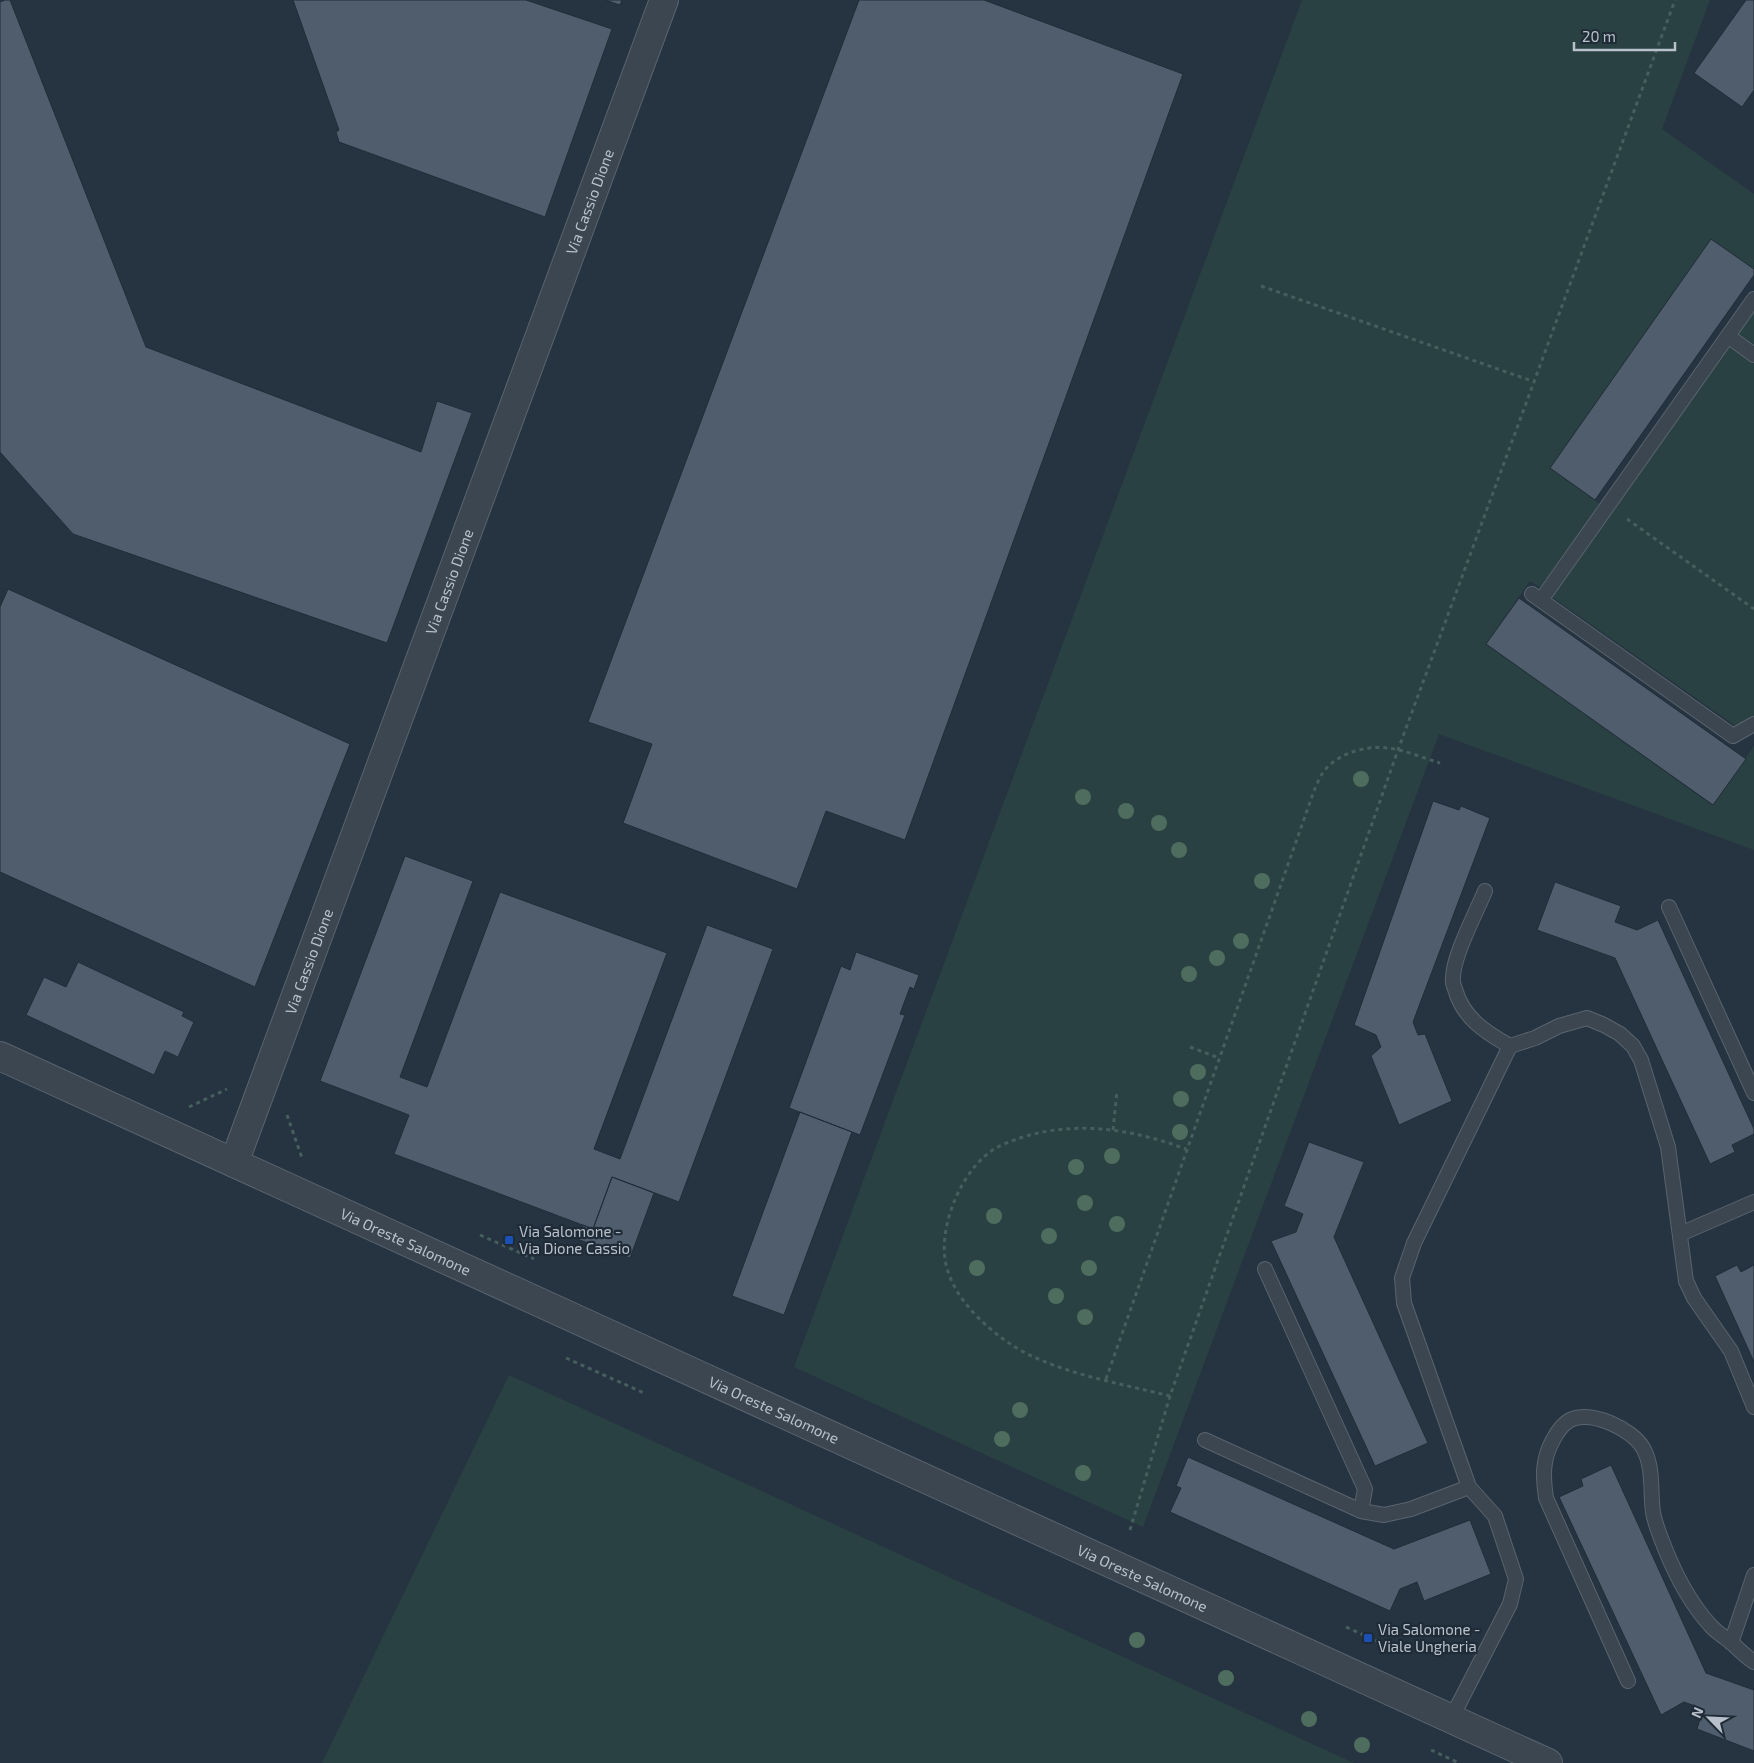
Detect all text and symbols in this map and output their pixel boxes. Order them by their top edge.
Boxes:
scale bar [1574,20,1675,52]
text: 20 m [1582,27,1616,45]
street label: Via Cassio Dione [562,146,617,257]
street label: Via Cassio Dione [421,526,477,637]
street label: Via Cassio Dione [281,906,336,1017]
street label: Via Oreste Salomone [338,1204,474,1279]
place label: Via Salomone - Via Dione Cassio [519,1222,630,1257]
marker: Via Salomone - Via Dione Cassio [503,1234,515,1246]
street label: Via Oreste Salomone [706,1372,842,1447]
street label: Via Oreste Salomone [1074,1540,1210,1615]
place label: Via Salomone - Viale Ungheria [1378,1620,1481,1655]
marker: Via Salomone - Viale Ungheria [1362,1632,1374,1644]
north arrow [1684,1693,1734,1743]
text: N [1687,1704,1706,1721]

